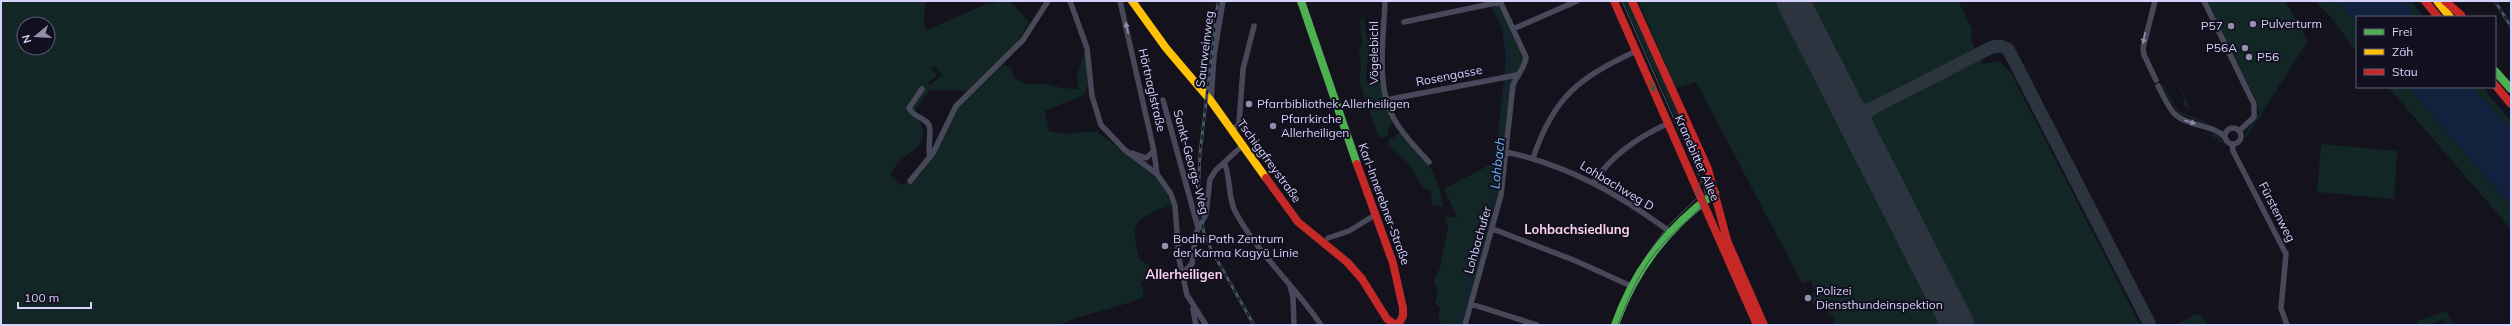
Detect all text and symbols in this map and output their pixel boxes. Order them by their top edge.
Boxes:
street label: Saurweinweg [1192,10,1217,88]
north arrow [16,16,56,56]
place label: Pulverturm [2261,16,2322,31]
legend [2356,16,2496,88]
place label: P57 [2201,18,2223,33]
marker: Pulverturm [2248,19,2258,29]
street label: Vögelebichl [1366,21,1381,85]
marker: P57 [2226,21,2236,31]
one-way arrow [1123,22,1129,34]
text: Frei [2392,24,2412,39]
one-way arrow [2141,32,2147,45]
text: N [19,33,34,45]
place label: P56A [2206,40,2237,55]
marker: P56A [2240,43,2250,53]
text: Zäh [2392,44,2413,59]
street label: Hörtnaglstraße [1136,47,1169,133]
place label: P56 [2257,49,2279,64]
marker: P56 [2244,52,2254,62]
street label: Rosengasse [1414,62,1483,89]
text: Stau [2392,64,2418,79]
one-way arrow [1649,81,1655,92]
place label: Pfarrbibliothek Allerheiligen [1257,96,1410,111]
marker: Pfarrbibliothek Allerheiligen [1244,99,1254,109]
street label: Sankt-Georgs-Weg [1170,108,1213,216]
place label: Pfarrkirche Allerheiligen [1281,111,1349,140]
street label: Kranebitter Allee [1672,112,1723,203]
street label: Tschiggfreystraße [1234,116,1305,205]
one-way arrow [2185,119,2197,125]
marker: Pfarrkirche Allerheiligen [1268,121,1278,131]
water label: Lohbach [1486,136,1508,190]
street label: Karl-Innerebner-Straße [1355,141,1414,267]
street label: Lohbachweg D [1577,158,1657,214]
street label: Fürstenweg [2256,179,2299,244]
street label: Lohbachufer [1461,204,1494,275]
district label: Lohbachsiedlung [1524,221,1630,237]
place label: Bodhi Path Zentrum der Karma Kagyü Linie [1173,231,1299,260]
marker: Bodhi Path Zentrum der Karma Kagyü Linie [1160,241,1170,251]
district label: Allerheiligen [1146,266,1222,282]
place label: Polizei Diensthundeinspektion [1816,283,1943,312]
scale bar [18,284,91,310]
text: 100 m [24,290,59,305]
marker: Polizei Diensthundeinspektion [1803,293,1813,303]

